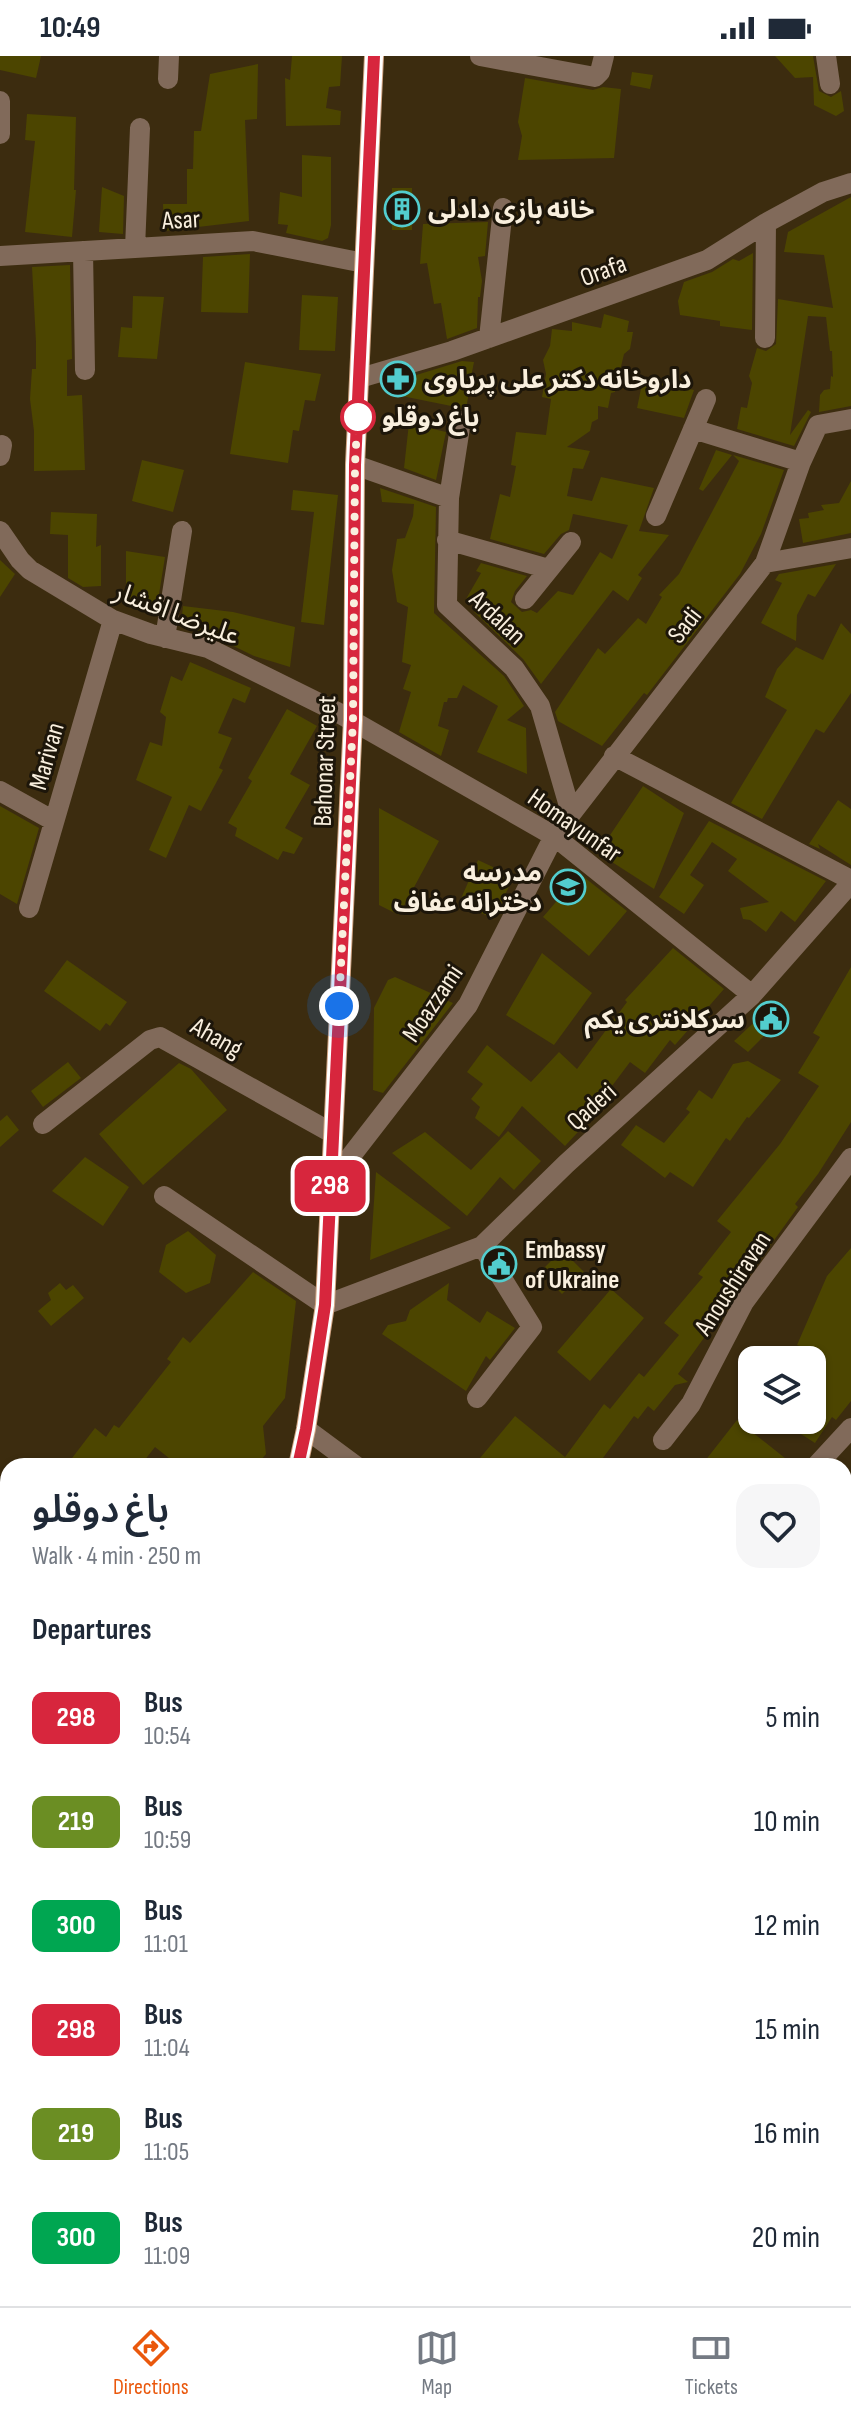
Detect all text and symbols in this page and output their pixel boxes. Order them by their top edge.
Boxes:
text: 10:49 [40,10,101,46]
building icon: خانه بازی دادلی [383,190,421,228]
place label: خانه بازی دادلی [428,195,594,226]
street label: Asar [160,204,201,237]
street label: Orafa [576,249,631,294]
pharmacy icon: داروخانه دکتر علی پریاوی [379,360,417,398]
place label: داروخانه دکتر علی پریاوی [424,365,692,397]
marker: باغ دوقلو [341,400,375,434]
place label: باغ دوقلو [382,403,479,436]
street label: علیرضا افشار [108,576,244,653]
street label: Ardalan [462,584,531,652]
street label: Sadi [662,602,709,650]
street label: Bahonar Street [308,695,343,827]
street label: Marivan [23,719,72,794]
street label: Homayunfar [521,783,627,870]
place label: مدرسه دخترانه عفاف [394,858,542,919]
school or university icon: مدرسه دخترانه عفاف [549,868,587,906]
street label: Moazzami [396,959,470,1048]
your location [319,986,359,1026]
public building icon: سرکلانتری یکم [752,1000,790,1038]
place label: سرکلانتری یکم [584,1005,745,1039]
street label: Ahang [184,1011,247,1065]
street label: Qaderi [561,1077,623,1137]
line badge: 298 [284,1160,376,1212]
text: 298 [311,1169,349,1202]
street label: Anoushiravan [688,1226,778,1342]
place label: Embassy of Ukraine [525,1235,619,1296]
public building icon: Embassy of Ukraine [480,1245,518,1283]
map controls [738,1346,826,1434]
button: layers [738,1346,826,1434]
button: heart [736,1484,820,1568]
text: باغ دوقلو [32,1488,169,1533]
text: Walk · 4 min · 250 m [32,1541,201,1572]
text: Departures [32,1612,152,1648]
text: Bus [144,1685,183,1721]
text: 5 min [766,1700,820,1736]
text: 298 [57,1701,95,1734]
text: 10:54 [144,1721,191,1752]
text: Bus [144,1789,183,1825]
text: 10 min [754,1804,820,1840]
text: 219 [58,1805,94,1838]
text: 10:59 [144,1825,191,1856]
text: Bus [144,1893,183,1929]
text: 12 min [754,1908,820,1944]
text: 300 [56,1909,96,1942]
text: 11:01 [144,1929,188,1960]
text: Bus [144,1997,183,2033]
text: 15 min [755,2012,820,2048]
text: 298 [57,2013,95,2046]
text: 11:04 [144,2033,190,2064]
text: Bus [144,2101,183,2137]
text: 16 min [754,2116,820,2152]
text: 219 [58,2117,94,2150]
text: 11:05 [144,2137,189,2168]
text: Bus [144,2205,183,2241]
text: 20 min [752,2220,820,2256]
text: 300 [56,2221,96,2254]
text: 11:09 [144,2241,190,2272]
tab: Directions [113,2326,189,2401]
tab: Map [415,2326,459,2401]
tab: Tickets [685,2326,738,2401]

